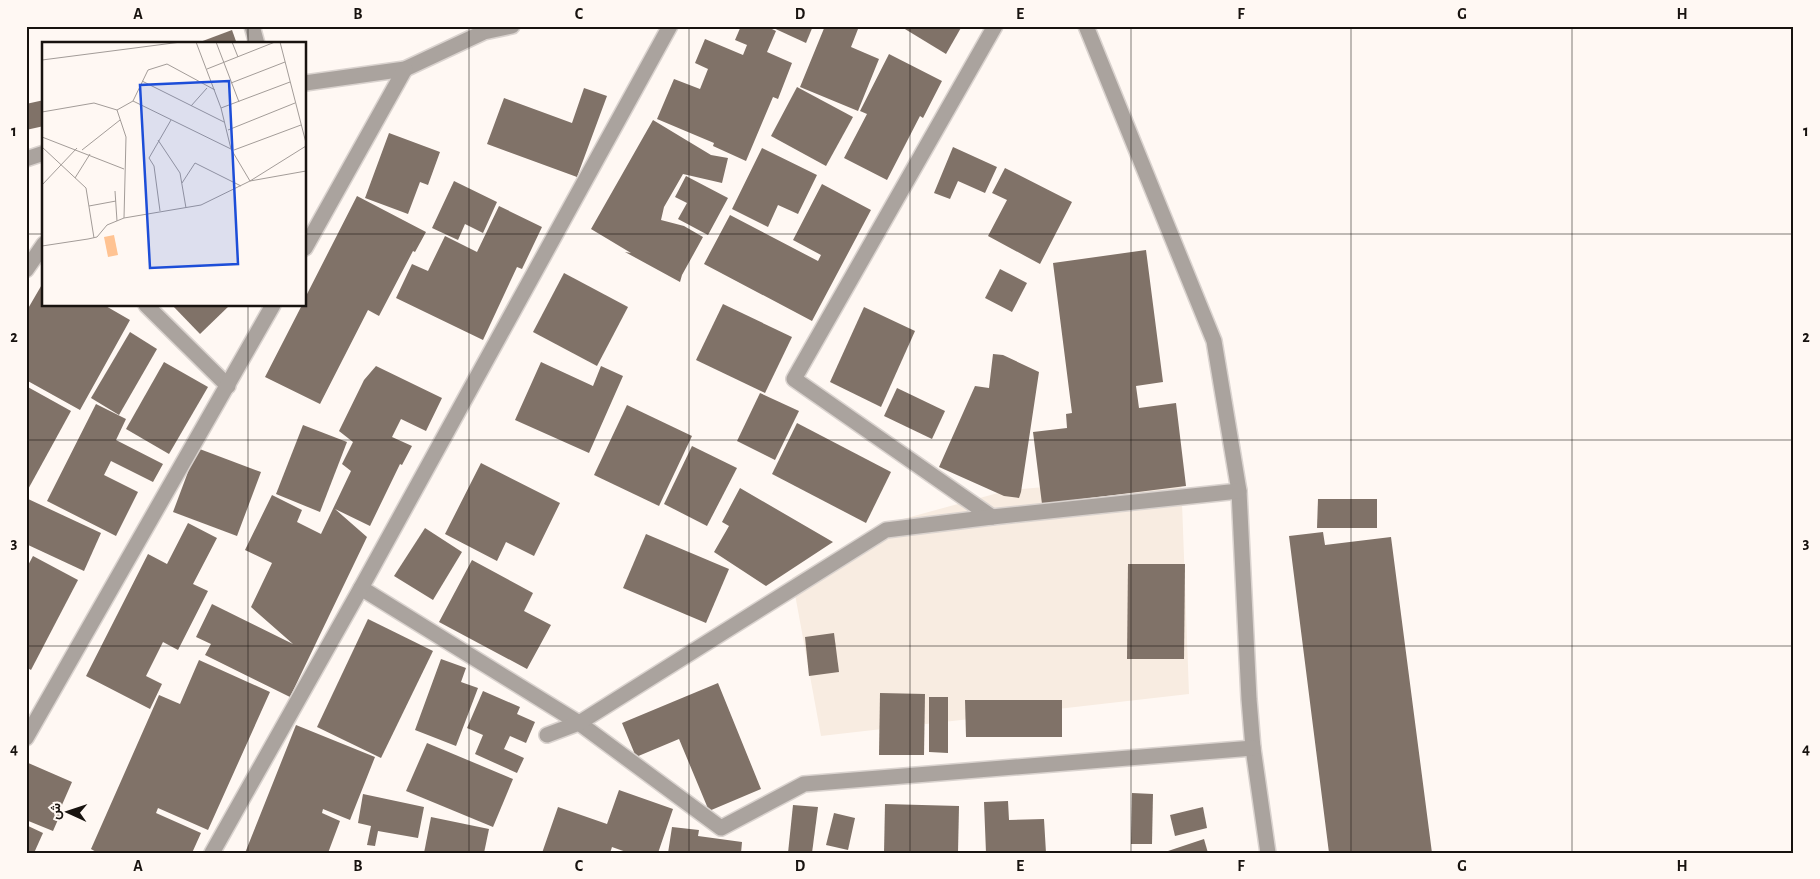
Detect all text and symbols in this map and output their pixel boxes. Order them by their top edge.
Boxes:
text: A [133,6,143,22]
text: B [353,6,363,22]
text: C [575,6,584,22]
text: D [795,6,806,22]
text: E [1016,6,1024,22]
text: F [1237,6,1245,22]
text: G [1457,6,1467,22]
text: H [1676,6,1688,22]
inset map [42,42,306,306]
text: 1 [11,123,17,139]
text: 1 [1803,123,1809,139]
text: 2 [10,329,18,345]
text: 2 [1802,329,1810,345]
text: 3 [11,535,18,551]
text: 3 [1803,535,1810,551]
text: 4 [10,741,18,757]
text: 4 [1802,741,1810,757]
north arrow [42,786,92,836]
text: ش [49,802,64,820]
text: A [133,858,143,874]
text: B [353,858,363,874]
text: C [575,858,584,874]
text: D [795,858,806,874]
text: E [1016,858,1024,874]
text: F [1237,858,1245,874]
text: G [1457,858,1467,874]
text: H [1676,858,1688,874]

